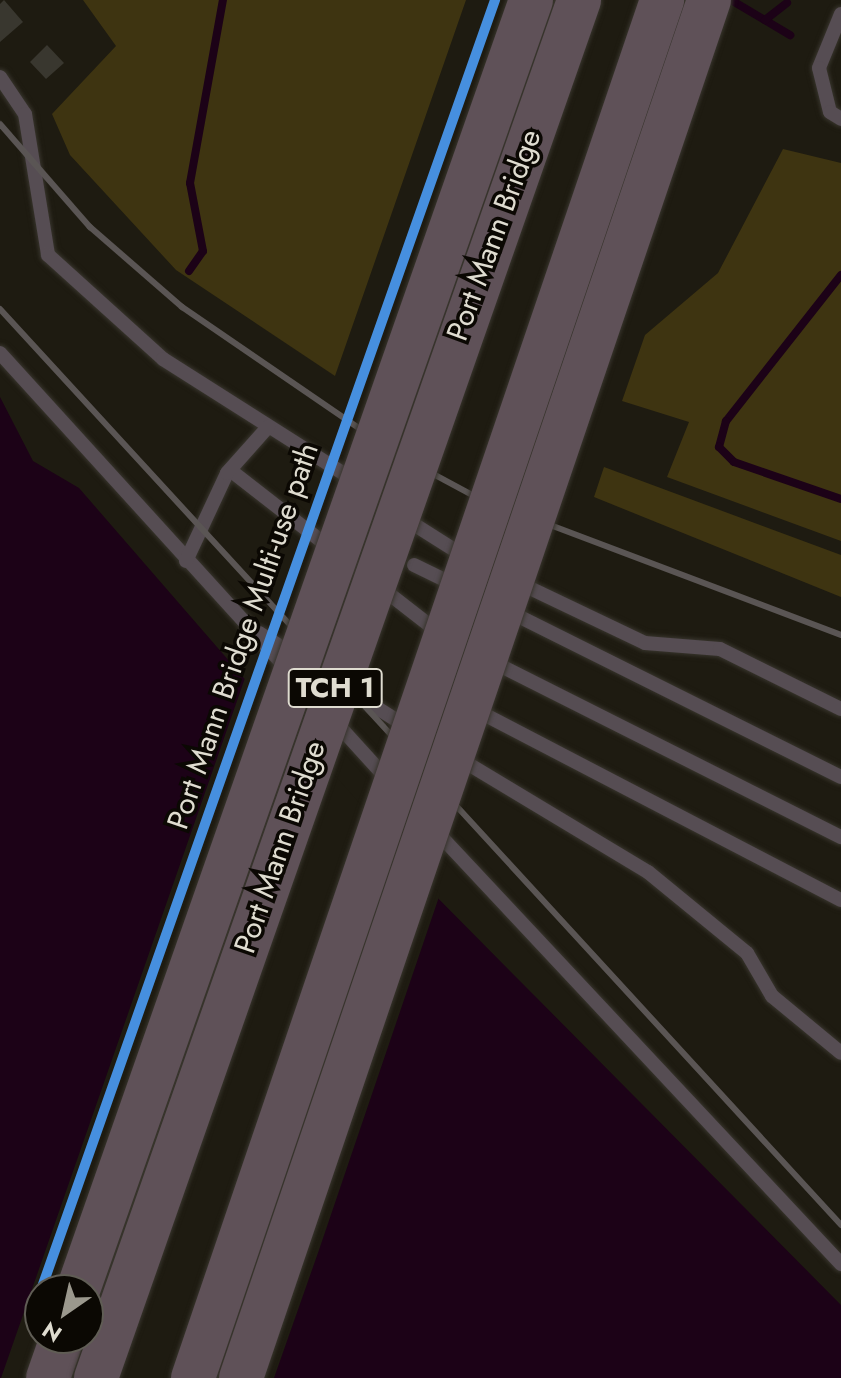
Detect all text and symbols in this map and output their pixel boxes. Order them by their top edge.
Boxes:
street label: Port Mann Bridge [439,124,549,346]
street label: Port Mann Bridge Multi-use path [160,438,326,834]
road number: TCH 1 [287,664,383,712]
street label: Port Mann Bridge [227,736,333,958]
north arrow [24,1274,104,1354]
text: N [36,1314,68,1350]

